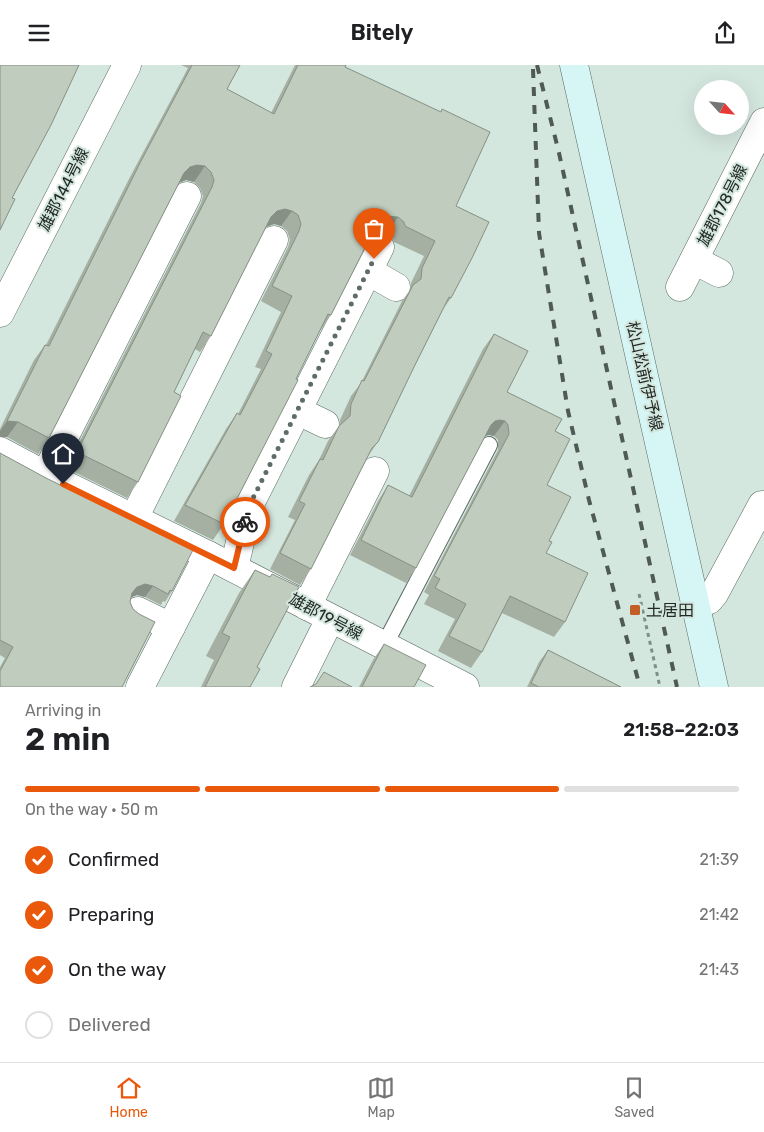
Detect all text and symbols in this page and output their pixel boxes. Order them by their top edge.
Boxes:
icon: menu [25,19,53,47]
text: Bitely [351,19,413,46]
icon: share [711,19,739,47]
north arrow [694,80,749,135]
map controls [694,80,749,135]
street label: 雄郡144号線 [34,144,93,234]
street label: 雄郡178号線 [694,161,751,249]
pin [353,208,395,259]
icon: bag [360,215,388,243]
street label: 松山松前伊予線 [623,319,666,433]
pin [42,433,84,484]
icon: home [49,440,77,468]
courier [220,497,270,547]
icon: bike [231,508,259,536]
street label: 雄郡19号線 [286,589,366,644]
place label: 土居田 [646,601,694,620]
marker: 土居田 [628,603,642,617]
text: Arriving in [25,701,101,720]
text: 21:58–22:03 [623,718,739,741]
text: 2 min [25,720,110,758]
text: On the way · 50 m [25,800,158,819]
icon: check [25,846,53,874]
text: Confirmed [68,848,159,871]
text: 21:39 [700,850,739,869]
icon: check [25,901,53,929]
text: Preparing [68,903,154,926]
text: 21:42 [699,905,739,924]
icon: check [25,956,53,984]
text: On the way [68,958,166,981]
text: 21:43 [699,960,739,979]
text: Delivered [68,1013,151,1036]
tab: Home [110,1074,148,1121]
tab: Map [367,1074,395,1121]
tab: Saved [614,1074,654,1121]

